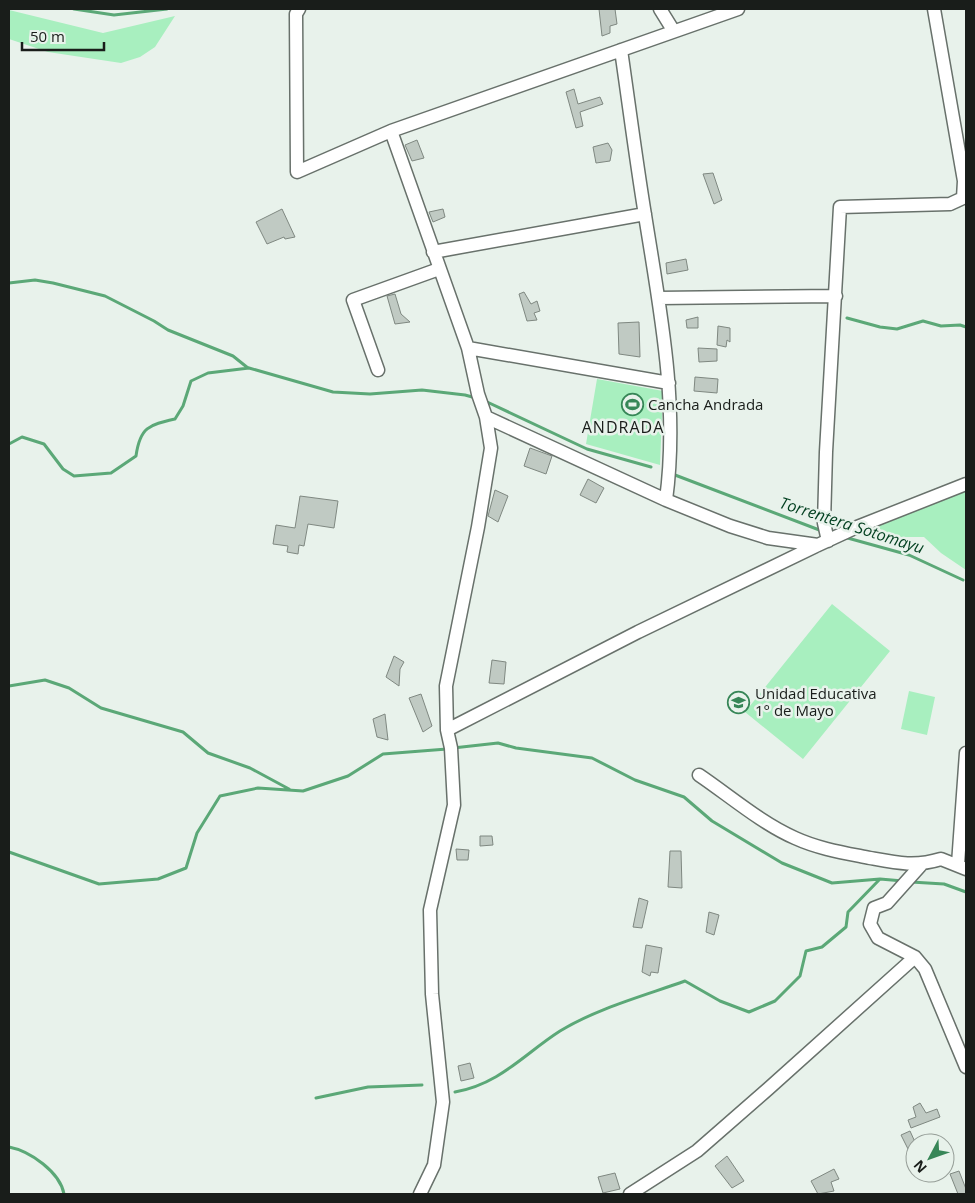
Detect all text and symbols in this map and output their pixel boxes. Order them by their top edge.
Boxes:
scale bar [22,20,105,52]
text: 50 m [30,26,65,46]
sports icon: Cancha Andrada [620,392,644,416]
place label: Cancha Andrada [648,394,763,414]
district label: ANDRADA [582,416,664,438]
water label: Torrentera Sotomayu [777,491,927,559]
place label: Unidad Educativa 1° de Mayo [755,683,877,720]
school or university icon: Unidad Educativa 1° de Mayo [727,690,751,714]
north arrow [905,1133,955,1183]
text: N [909,1156,931,1177]

